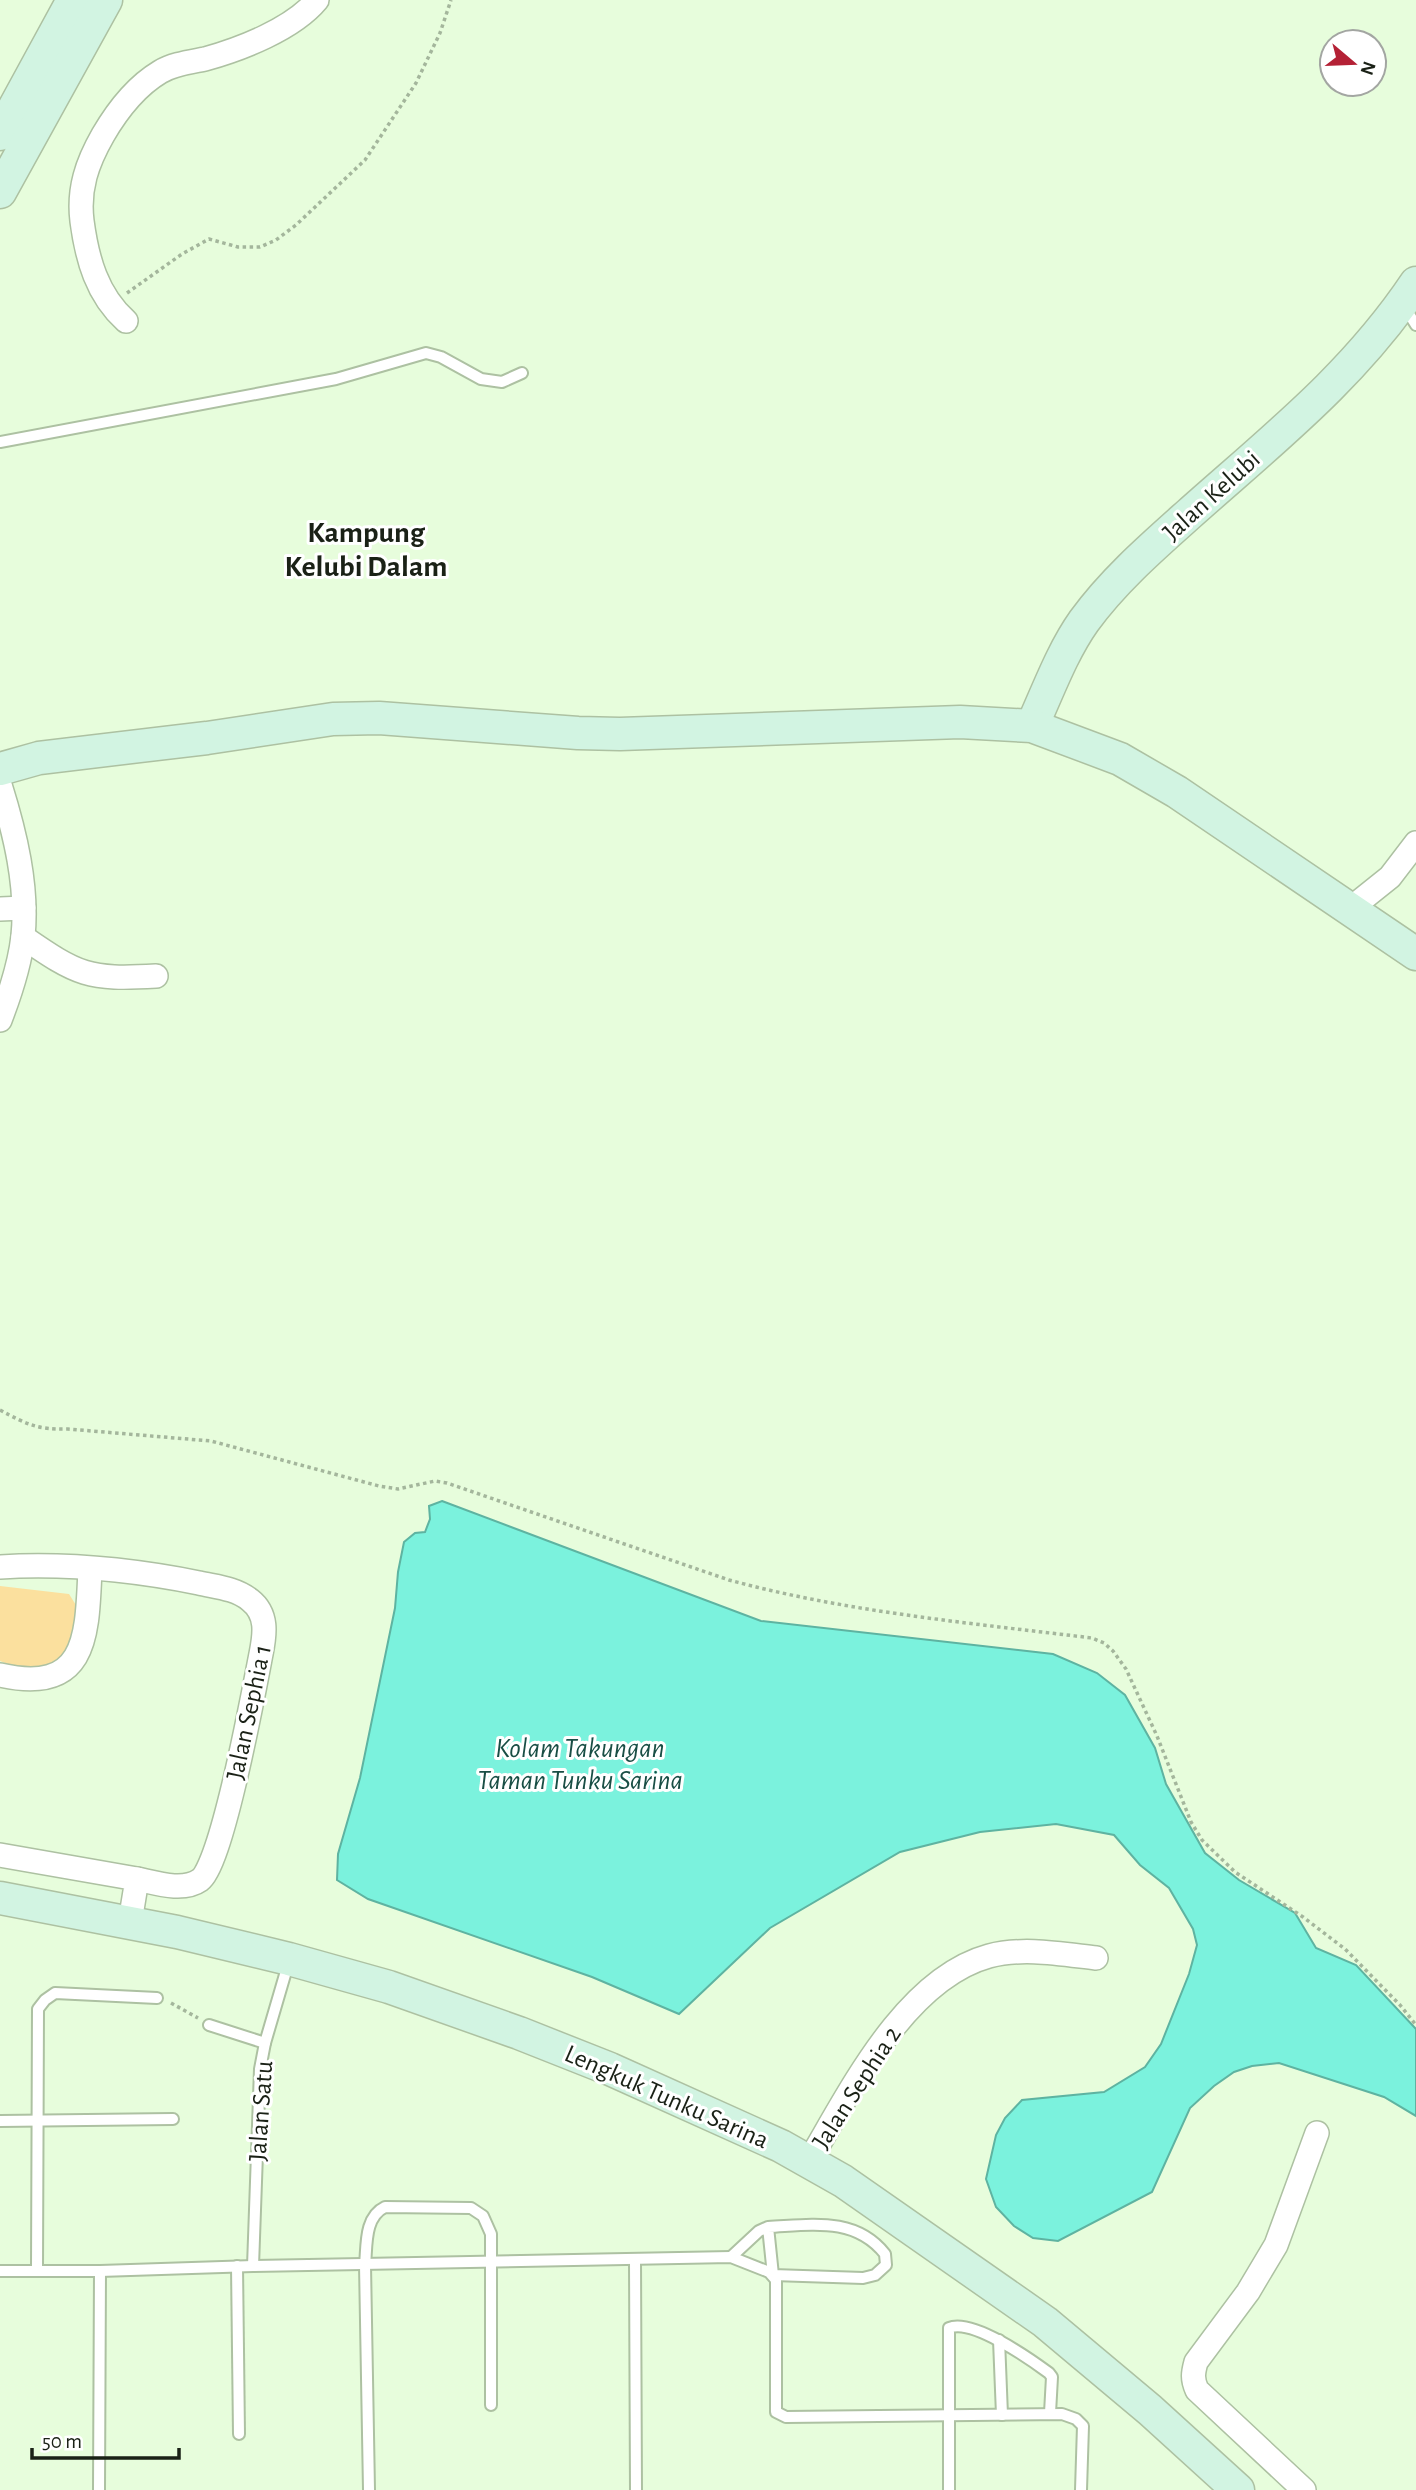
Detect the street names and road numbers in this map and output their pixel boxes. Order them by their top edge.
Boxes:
street label: Jalan Kelubi [1158,446,1265,546]
street label: Jalan Sephia 1 [222,1642,276,1782]
street label: Jalan Sephia 2 [808,2021,906,2153]
street label: Lengkuk Tunku Sarina [561,2040,772,2154]
street label: Jalan Satu [245,2060,277,2162]

